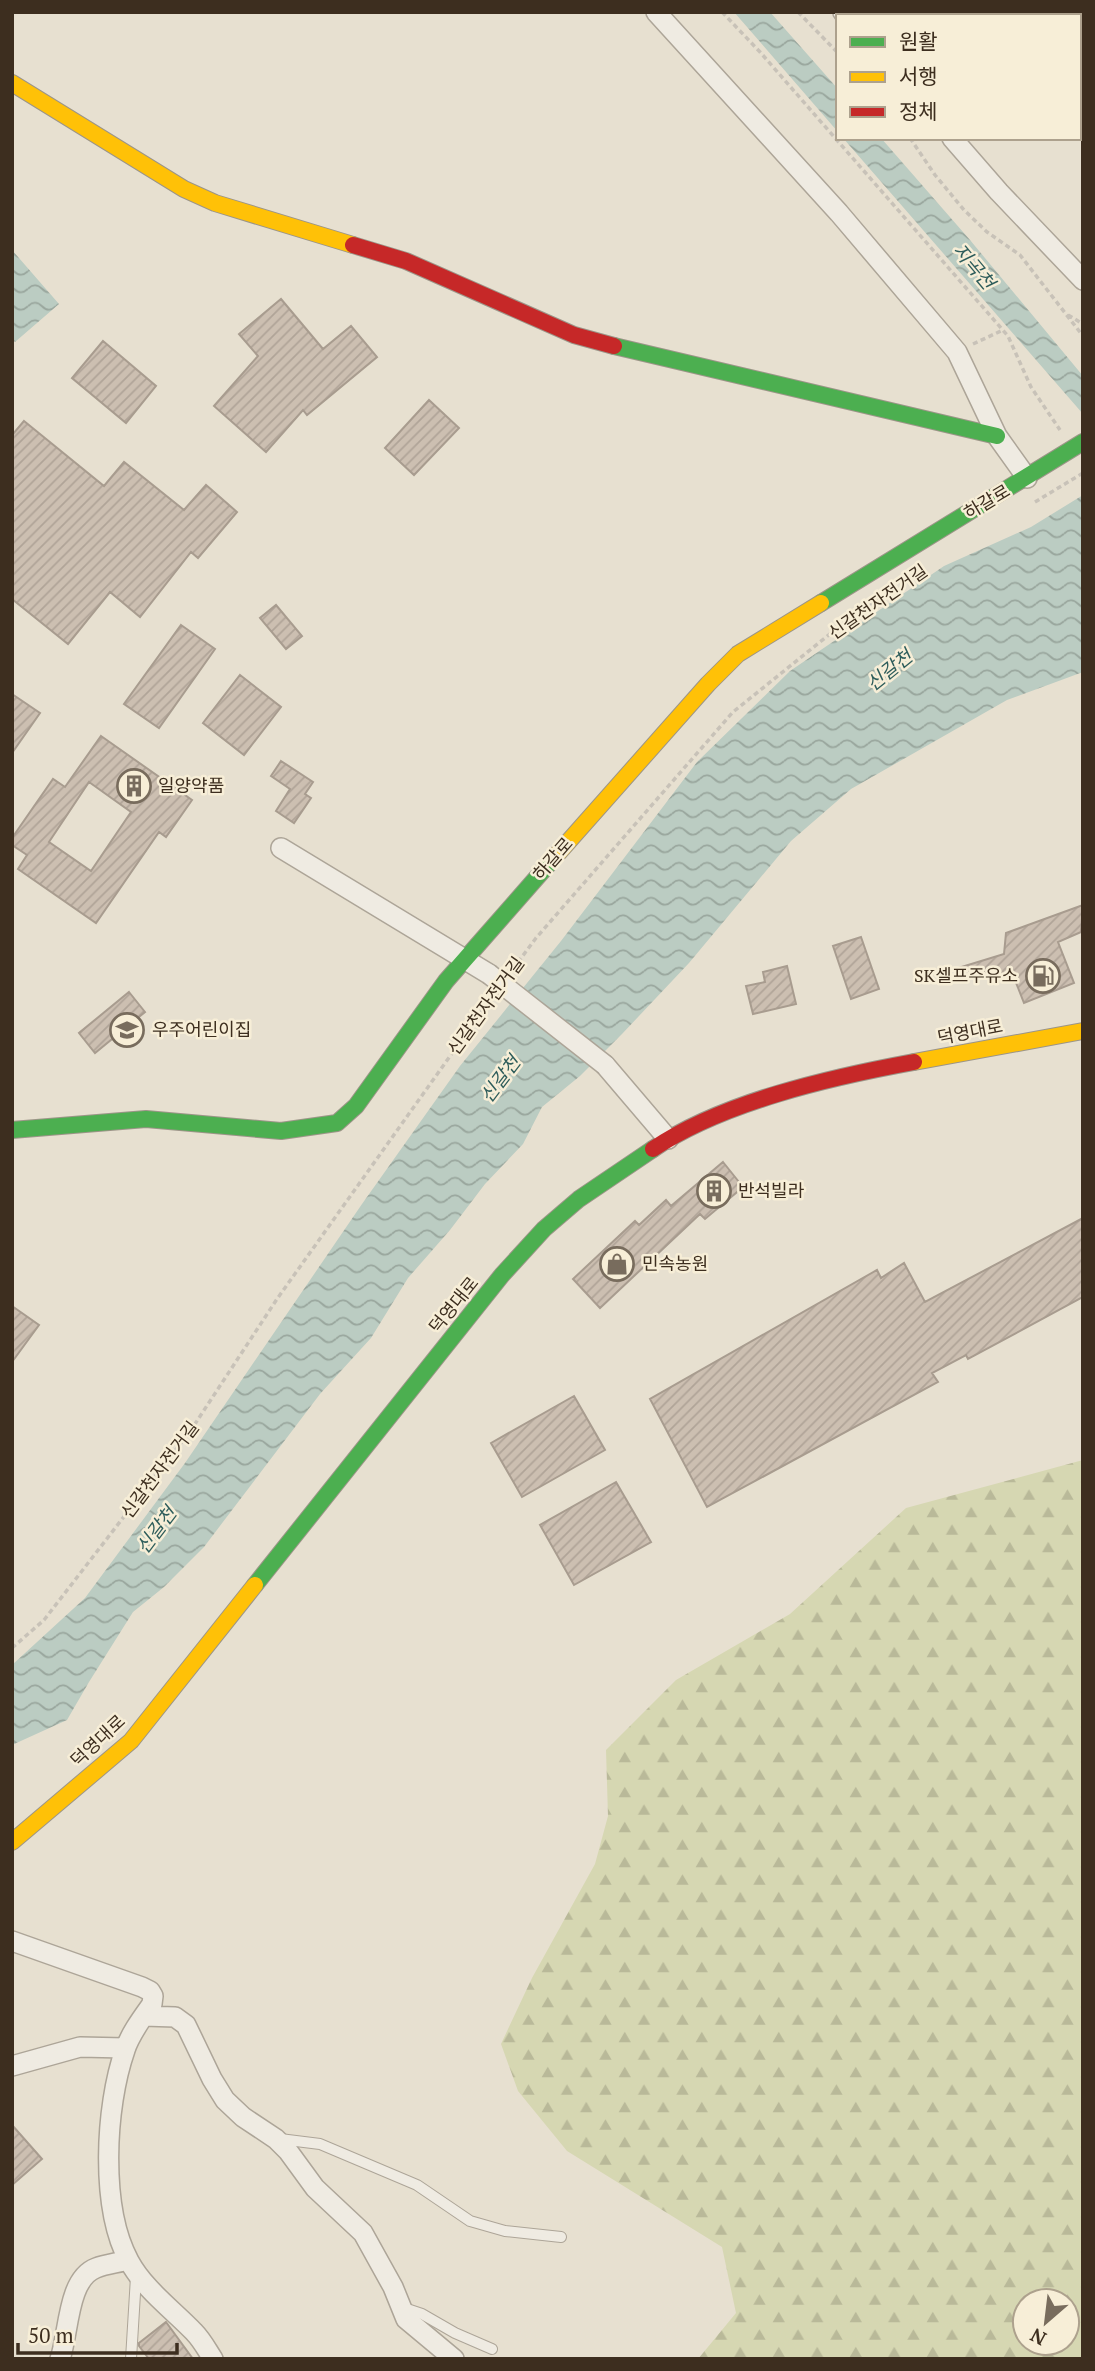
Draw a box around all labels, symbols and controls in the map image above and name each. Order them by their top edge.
legend [836,14,1081,140]
text: 원활 [899,27,938,55]
text: 서행 [899,62,938,90]
text: 정체 [899,97,938,125]
water label: 지곡천 [948,238,1002,295]
street label: 하갈로 [959,478,1014,524]
street label: 신갈천자전거길 [823,558,932,644]
water label: 신갈천 [860,642,918,696]
building icon: 일양약품 [115,767,153,805]
place label: 일양약품 [158,773,224,797]
street label: 하갈로 [527,832,578,885]
street label: 신갈천자전거길 [441,951,529,1059]
fuel station icon: SK셀프주유소 [1024,957,1062,995]
place label: SK셀프주유소 [914,963,1018,987]
school or university icon: 우주어린이집 [108,1011,146,1049]
street label: 덕영대로 [935,1013,1005,1049]
place label: 우주어린이집 [152,1017,251,1041]
water label: 신갈천 [474,1049,526,1107]
building icon: 반석빌라 [695,1172,733,1210]
place label: 반석빌라 [738,1178,805,1202]
shop icon: 민속농원 [598,1245,636,1283]
place label: 민속농원 [642,1251,708,1275]
street label: 덕영대로 [423,1271,483,1338]
street label: 신갈천자전거길 [115,1416,204,1523]
water label: 신갈천 [130,1500,182,1558]
street label: 덕영대로 [65,1709,130,1772]
north arrow [1011,2287,1081,2357]
scale bar [18,2312,177,2356]
text: 50 m [28,2321,74,2349]
text: N [1025,2323,1050,2352]

